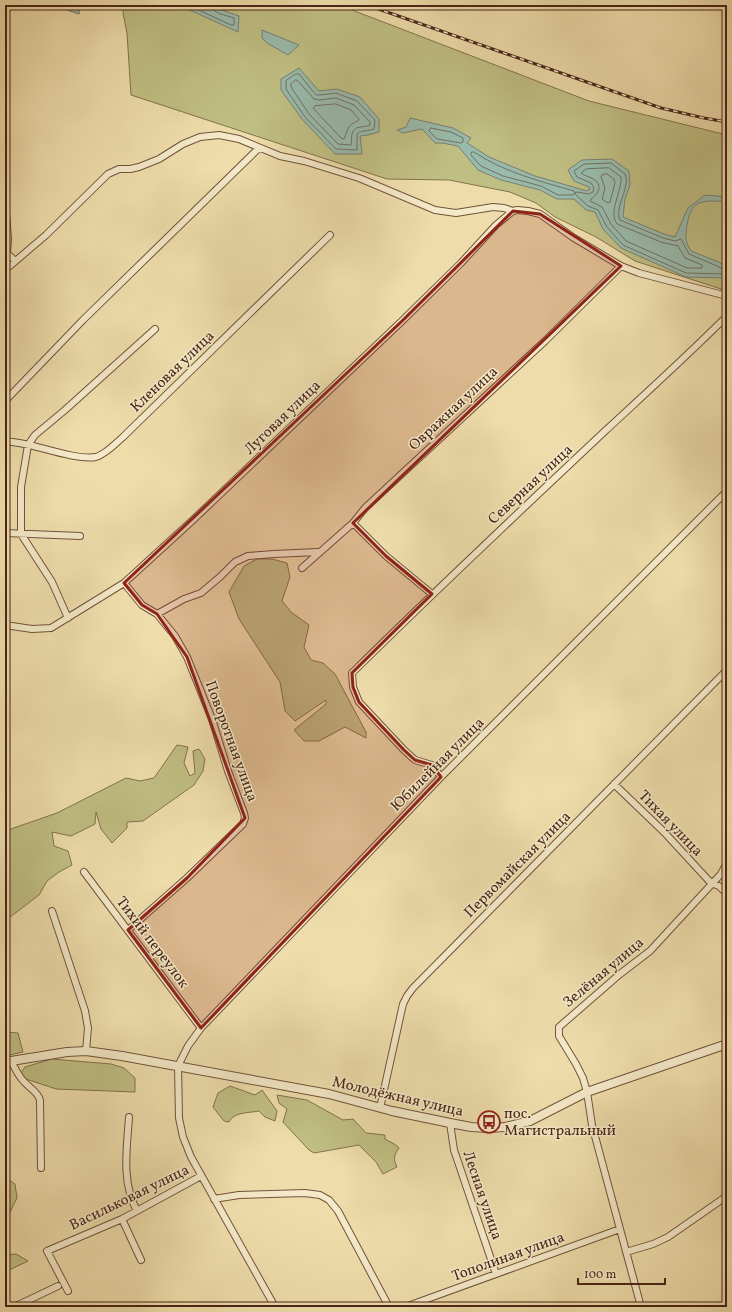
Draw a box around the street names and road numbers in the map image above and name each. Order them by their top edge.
street label: Кленовая улица [126,326,220,418]
street label: Овражная улица [405,362,503,456]
street label: Луговая улица [240,376,326,460]
street label: Северная улица [484,440,578,530]
street label: Поворотная улица [199,678,262,805]
street label: Юбилейная улица [386,713,490,817]
street label: Тихая улица [633,786,707,862]
street label: Первомайская улица [460,807,576,923]
street label: Тихий переулок [110,893,193,993]
street label: Зелёная улица [559,933,649,1013]
street label: Молодёжная улица [330,1072,465,1123]
street label: Лесная улица [457,1148,507,1243]
street label: Васильковая улица [66,1160,193,1237]
street label: Тополиная улица [449,1227,568,1288]

